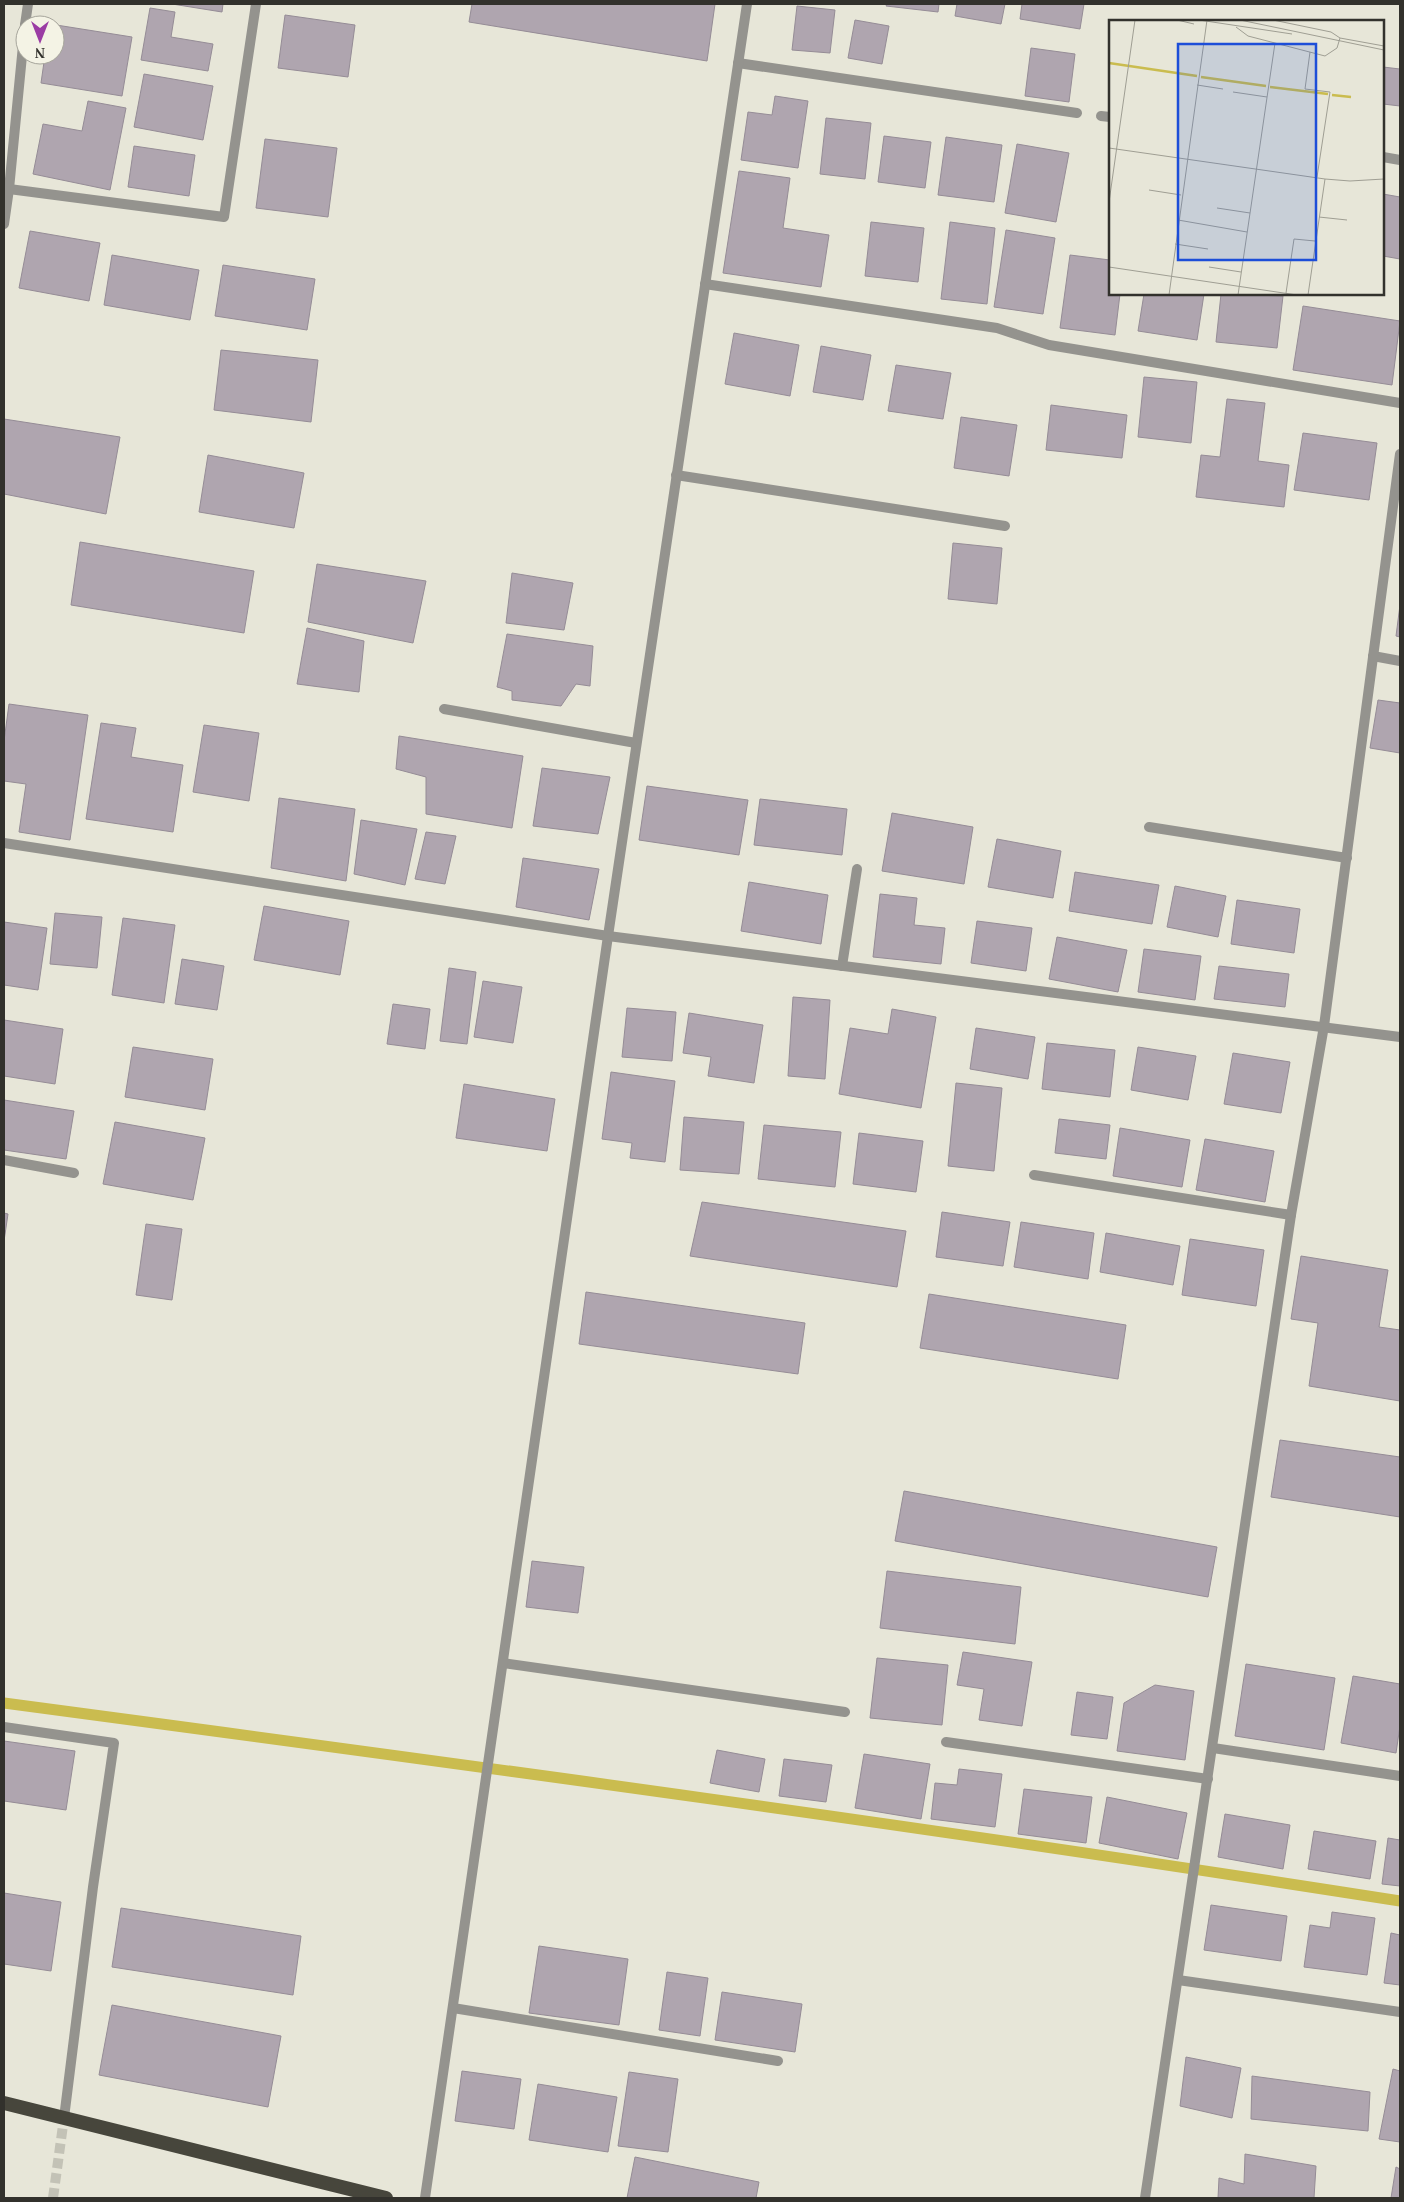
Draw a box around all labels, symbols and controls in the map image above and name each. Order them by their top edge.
north arrow [15,15,65,65]
inset map [1109,20,1384,295]
text: N [35,45,45,60]

